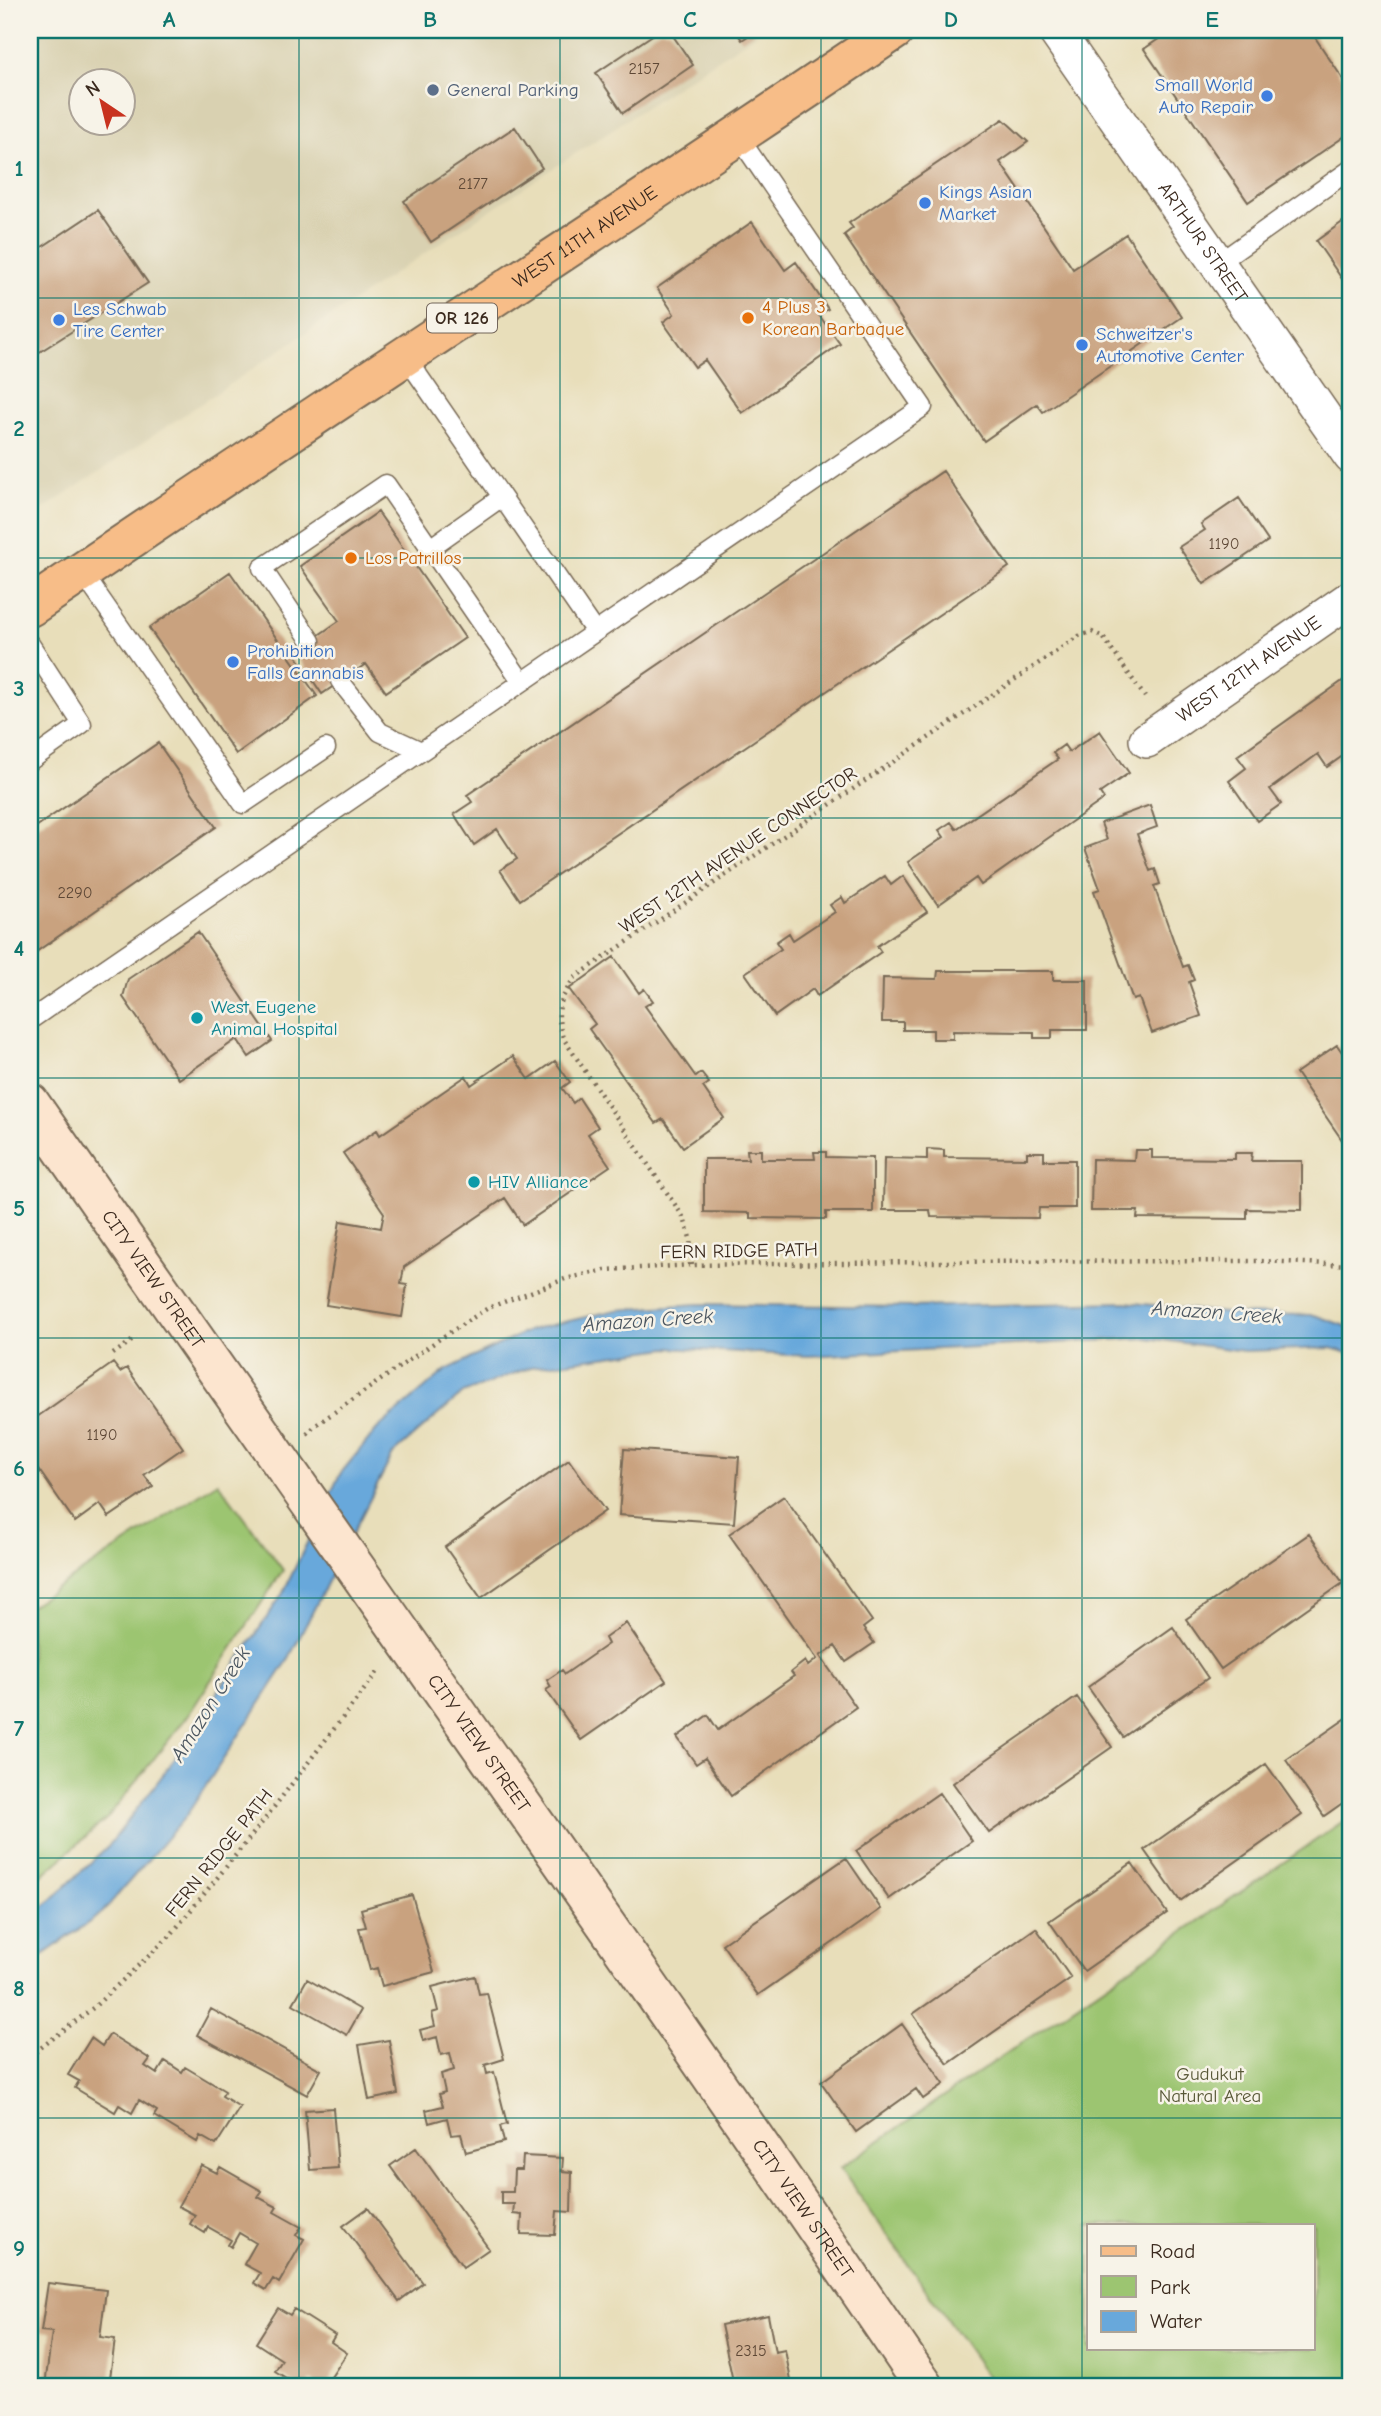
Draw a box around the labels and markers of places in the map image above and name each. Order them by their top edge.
place label: Small World Auto Repair [1155,74,1253,118]
place label: General Parking [447,79,579,101]
marker: General Parking [425,82,441,98]
marker: Small World Auto Repair [1259,88,1275,104]
place label: Kings Asian Market [939,181,1032,225]
marker: Kings Asian Market [917,195,933,211]
place label: 4 Plus 3 Korean Barbaque [762,296,904,340]
place label: Les Schwab Tire Center [73,298,167,342]
marker: 4 Plus 3 Korean Barbaque [740,310,756,326]
marker: Les Schwab Tire Center [51,312,67,328]
place label: Schweitzer's Automotive Center [1096,323,1245,367]
marker: Schweitzer's Automotive Center [1074,337,1090,353]
place label: Los Patrillos [365,547,462,569]
marker: Los Patrillos [343,550,359,566]
place label: Prohibition Falls Cannabis [247,640,364,684]
marker: Prohibition Falls Cannabis [225,654,241,670]
place label: West Eugene Animal Hospital [211,996,338,1040]
marker: West Eugene Animal Hospital [189,1010,205,1026]
place label: HIV Alliance [488,1171,588,1193]
marker: HIV Alliance [466,1174,482,1190]

